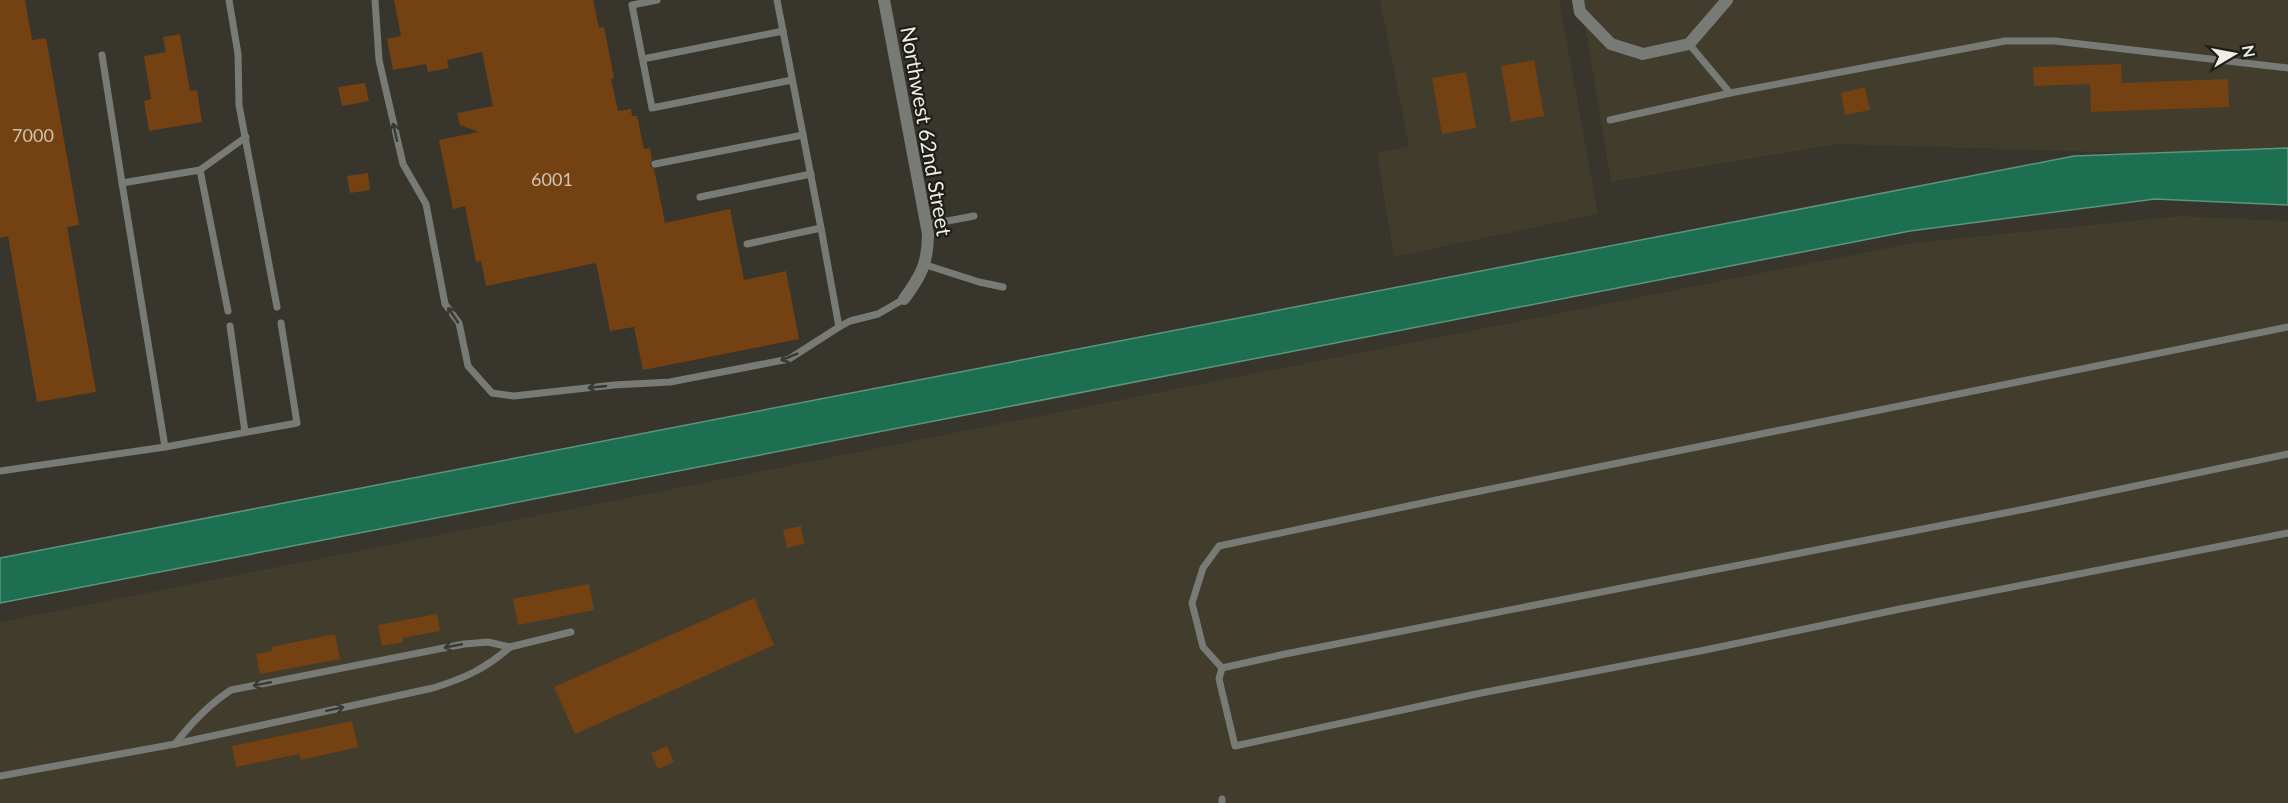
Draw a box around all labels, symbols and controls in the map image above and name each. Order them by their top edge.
street label: Northwest 62nd Street [896,24,958,238]
north arrow [2204,24,2264,84]
text: N [2239,44,2260,59]
one-way arrow [389,123,401,142]
house number: 7000 [12,124,54,146]
house number: 6001 [531,168,573,190]
one-way arrow [447,308,459,324]
one-way arrow [780,352,798,363]
one-way arrow [587,382,607,393]
one-way arrow [443,641,463,652]
one-way arrow [252,679,271,691]
one-way arrow [325,703,344,715]

